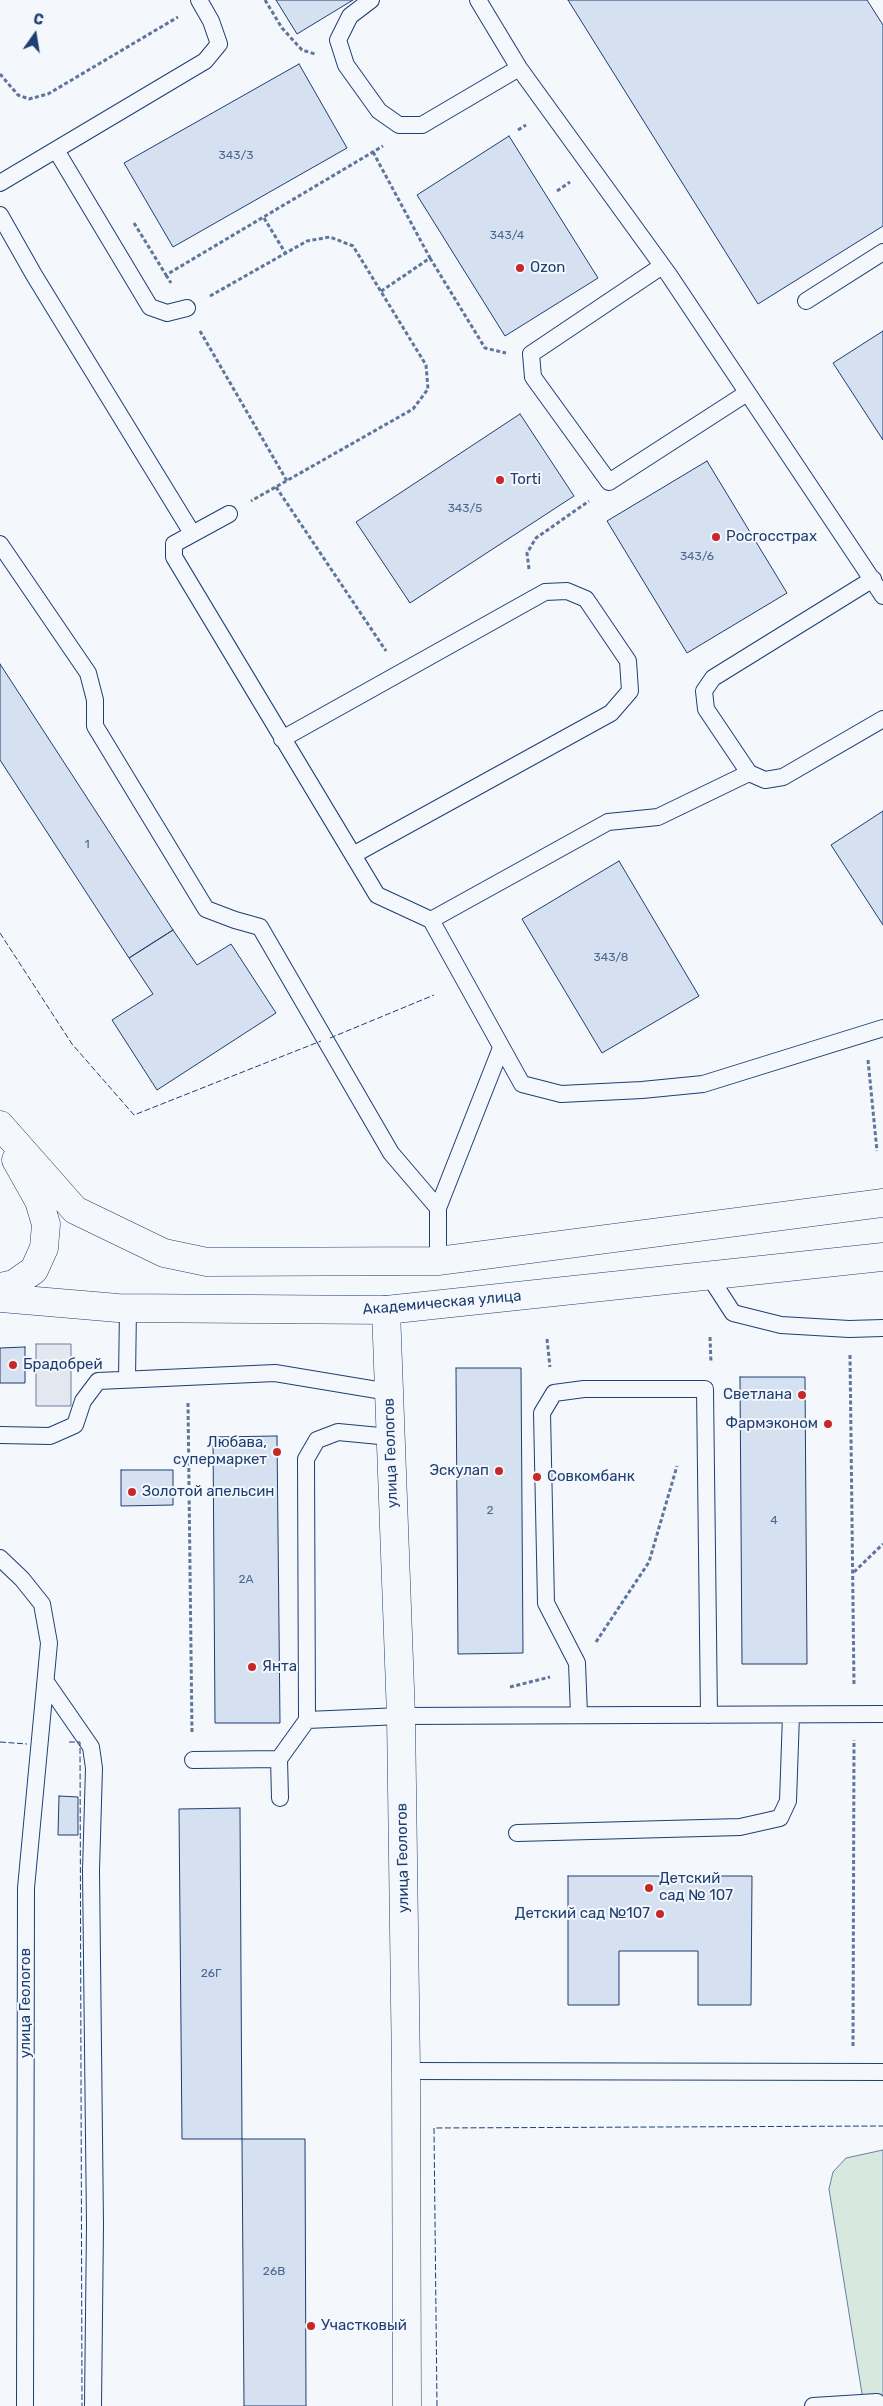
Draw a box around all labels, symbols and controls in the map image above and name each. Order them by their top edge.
north arrow [10,10,60,60]
text: С [32,11,45,29]
house number: 343/3 [219,149,253,163]
house number: 343/4 [490,229,524,243]
place label: Ozon [530,259,565,277]
marker: Ozon [514,262,526,274]
place label: Torti [510,471,541,489]
marker: Torti [494,474,506,486]
house number: 343/5 [448,502,482,516]
place label: Росгосстрах [726,528,817,546]
marker: Росгосстрах [710,531,722,543]
house number: 343/6 [680,550,714,564]
house number: 1 [84,838,90,852]
house number: 343/8 [593,951,629,965]
street label: Академическая улица [362,1287,522,1319]
place label: Брадобрей [23,1356,103,1374]
marker: Брадобрей [7,1359,19,1371]
place label: Светлана [723,1386,792,1404]
marker: Светлана [796,1389,808,1401]
street label: улица Геологов [380,1398,402,1508]
place label: Фармэконом [725,1415,818,1433]
marker: Фармэконом [822,1418,834,1430]
place label: Любава, супермаркет [173,1434,267,1469]
marker: Любава, супермаркет [271,1446,283,1458]
place label: Эскулап [429,1462,489,1480]
marker: Эскулап [493,1465,505,1477]
place label: Совкомбанк [547,1468,635,1486]
marker: Совкомбанк [531,1471,543,1483]
place label: Золотой апельсин [142,1483,274,1501]
marker: Золотой апельсин [126,1486,138,1498]
house number: 2 [486,1504,494,1518]
house number: 4 [770,1514,778,1528]
house number: 2А [238,1573,254,1587]
place label: Янта [262,1658,297,1676]
marker: Янта [246,1661,258,1673]
street label: улица Геологов [393,1803,413,1913]
place label: Детский сад № 107 [659,1870,733,1905]
marker: Детский сад № 107 [643,1882,655,1894]
place label: Детский сад №107 [515,1905,650,1923]
marker: Детский сад №107 [654,1908,666,1920]
street label: улица Геологов [17,1948,35,2058]
house number: 26Г [201,1967,221,1981]
house number: 26В [263,2265,285,2279]
place label: Участковый [321,2317,407,2335]
marker: Участковый [305,2320,317,2332]

